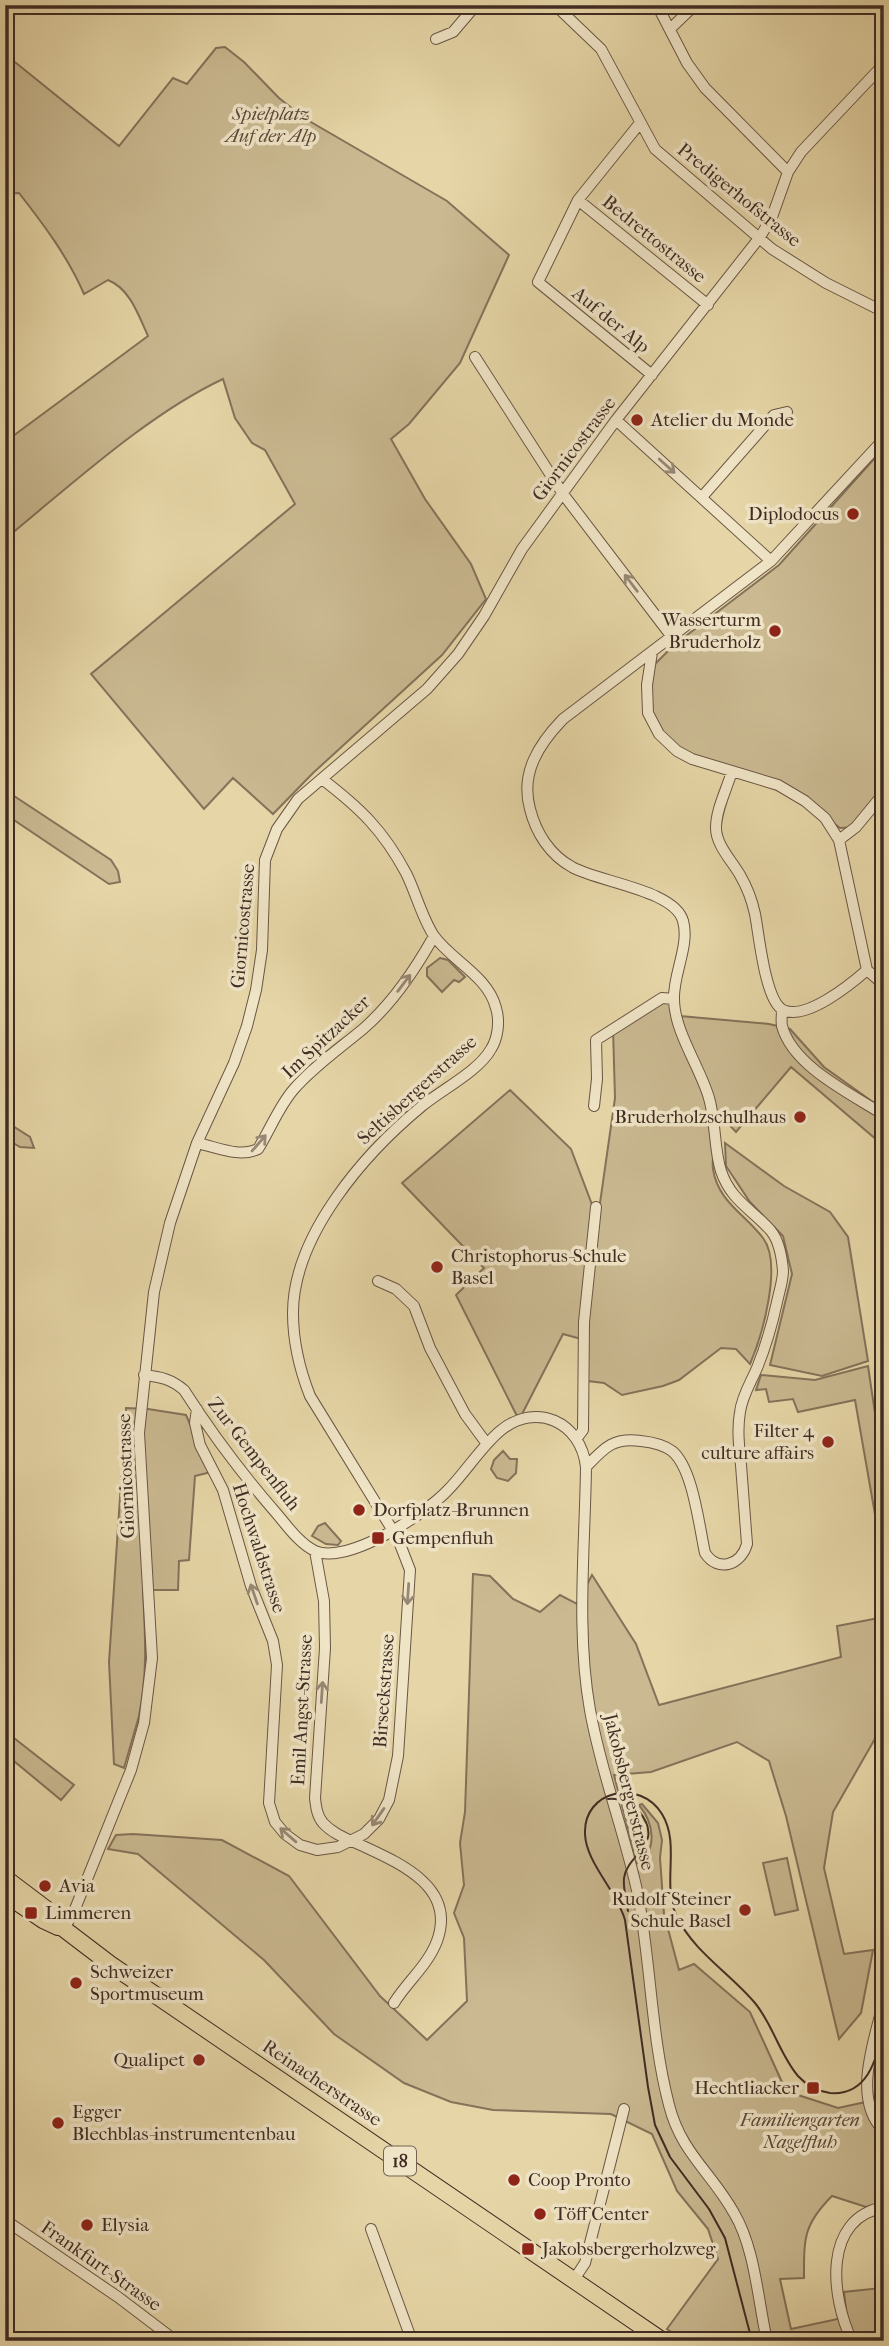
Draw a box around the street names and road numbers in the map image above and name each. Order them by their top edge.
street label: Predigerhofstrasse [673,138,805,252]
street label: Bedrettostrasse [598,191,710,287]
street label: Auf der Alp [567,282,654,358]
street label: Giornicostrasse [528,392,620,506]
street label: Giornicostrasse [227,863,259,989]
street label: Im Spitzacker [278,990,375,1083]
street label: Seltisbergerstrasse [353,1031,481,1149]
street label: Zur Gempenfluh [203,1393,305,1515]
street label: Giornicostrasse [113,1413,139,1539]
street label: Hochwaldstrasse [228,1480,290,1616]
street label: Birseckstrasse [369,1633,399,1749]
street label: Emil Angst-Strasse [287,1634,317,1786]
street label: Jakobsbergerstrasse [598,1709,659,1873]
street label: Reinacherstrasse [258,2035,386,2131]
road number: 18 [384,2146,416,2176]
street label: Frankfurt-Strasse [37,2216,165,2316]

